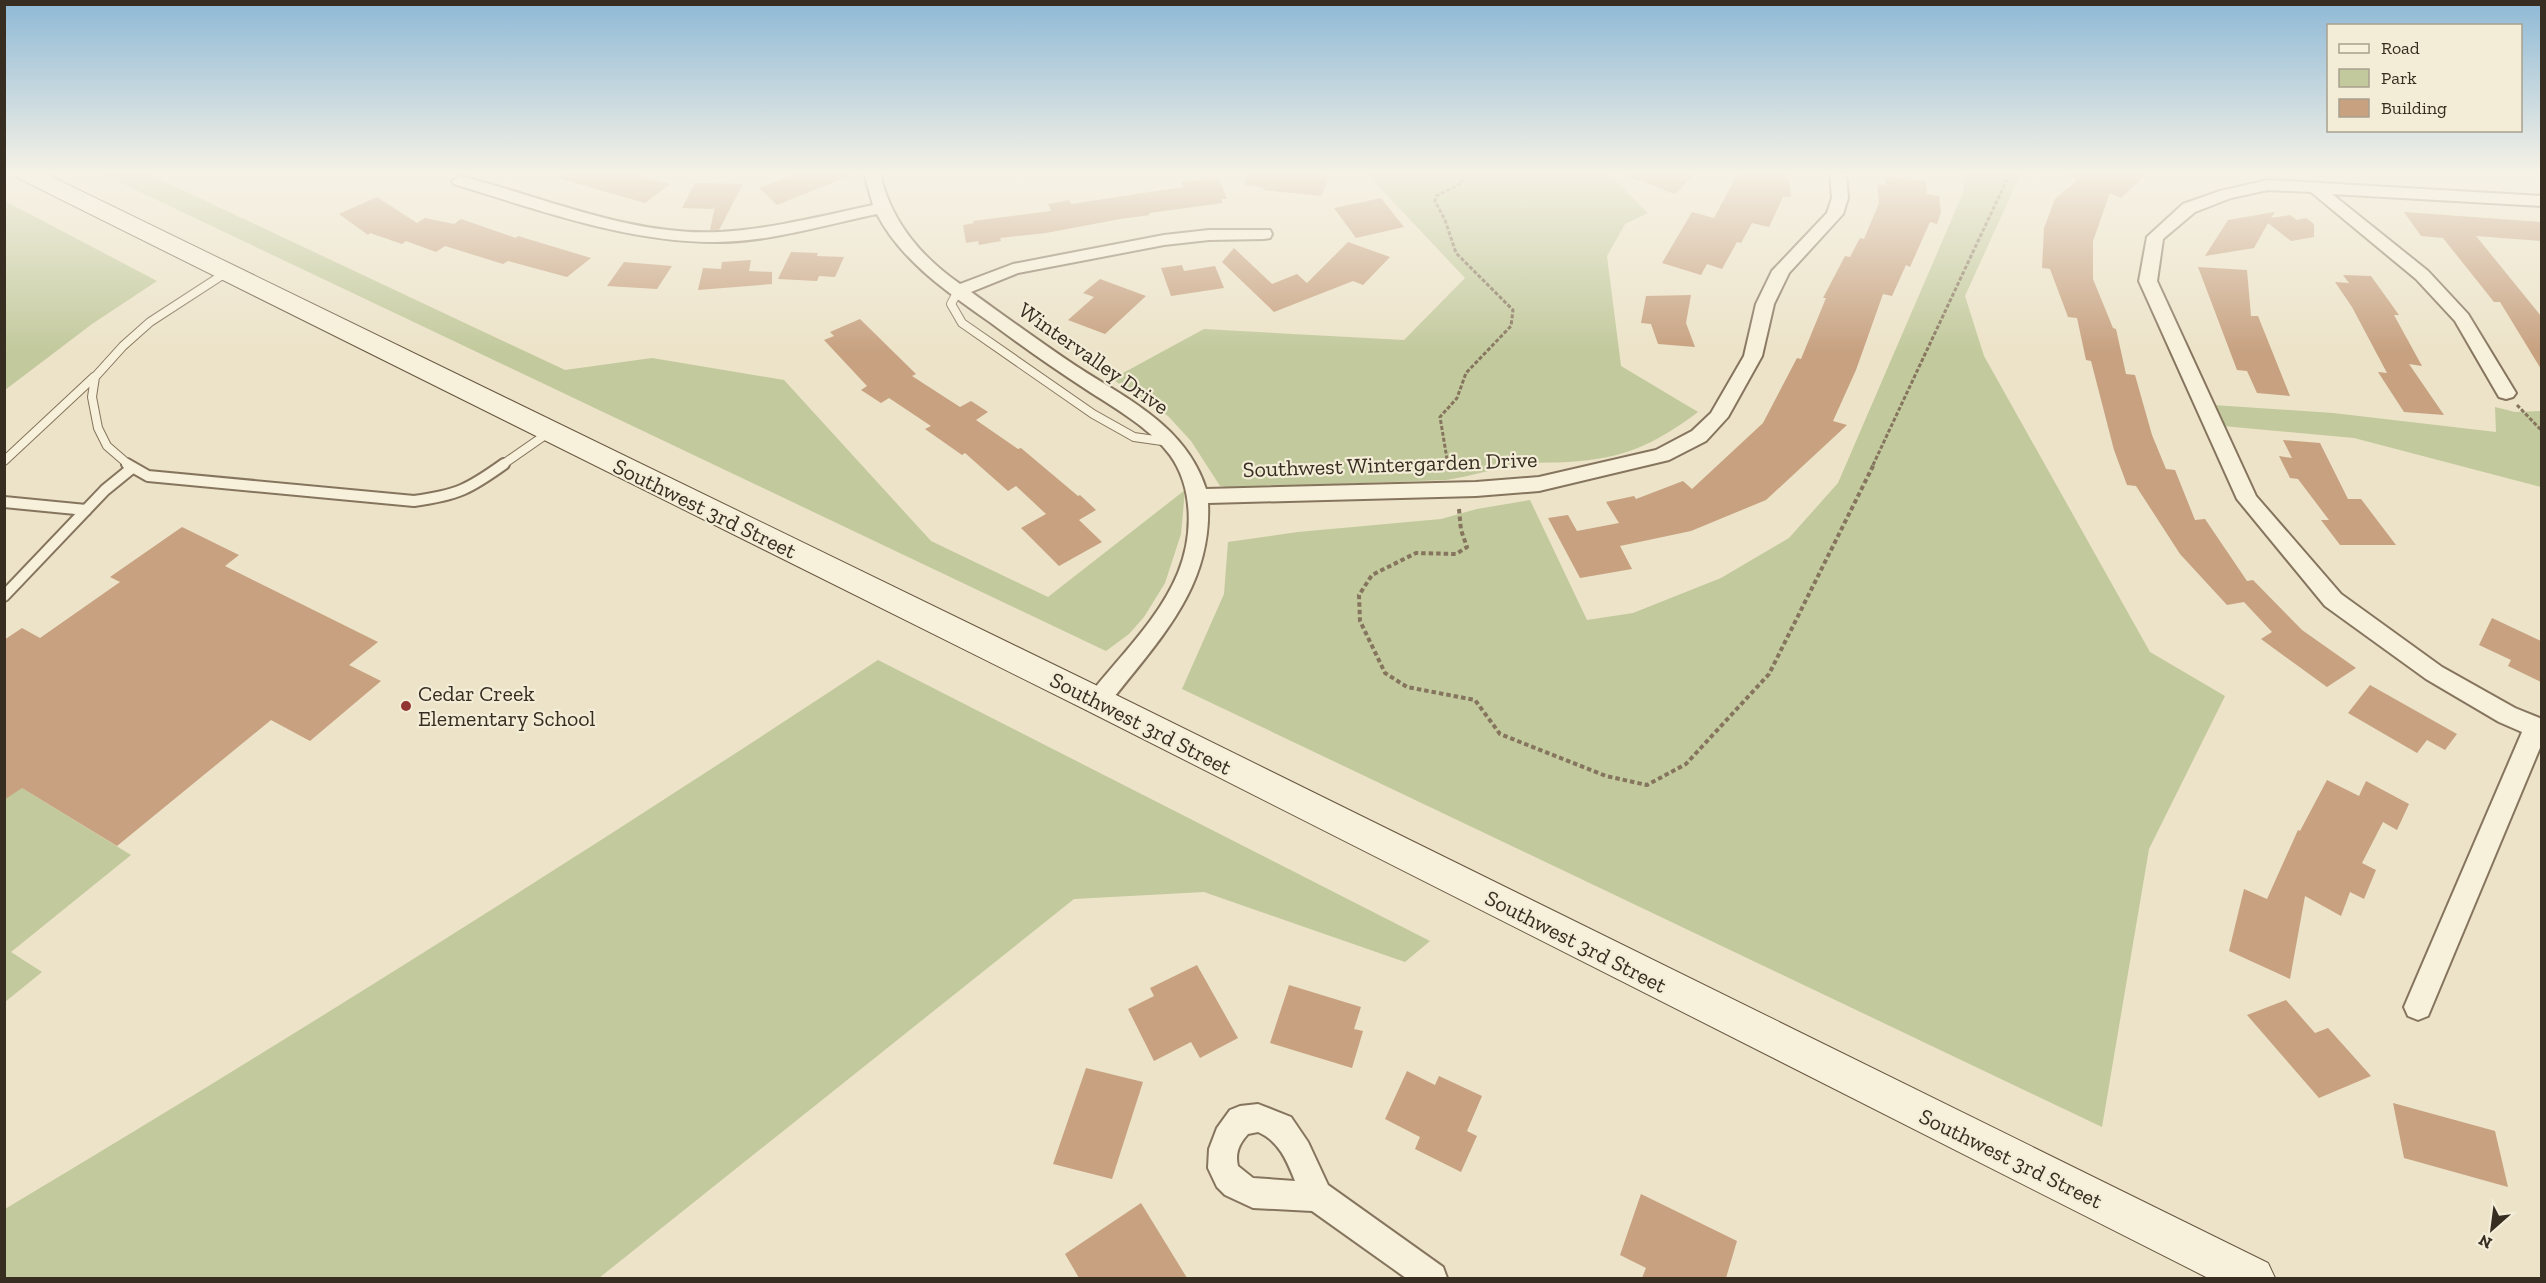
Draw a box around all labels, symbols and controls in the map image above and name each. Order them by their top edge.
legend [2327,24,2522,132]
text: Road [2381,37,2420,59]
text: Park [2381,67,2417,89]
text: Building [2381,97,2447,119]
street label: Wintervalley Drive [1013,296,1174,420]
street label: Southwest Wintergarden Drive [1242,446,1538,483]
street label: Southwest 3rd Street [609,452,801,565]
street label: Southwest 3rd Street [1045,666,1237,781]
place label: Cedar Creek Elementary School [418,680,596,732]
marker: Cedar Creek Elementary School [399,699,413,713]
street label: Southwest 3rd Street [1480,884,1672,999]
street label: Southwest 3rd Street [1915,1102,2107,1215]
north arrow [2462,1199,2522,1259]
text: N [2475,1231,2495,1253]

